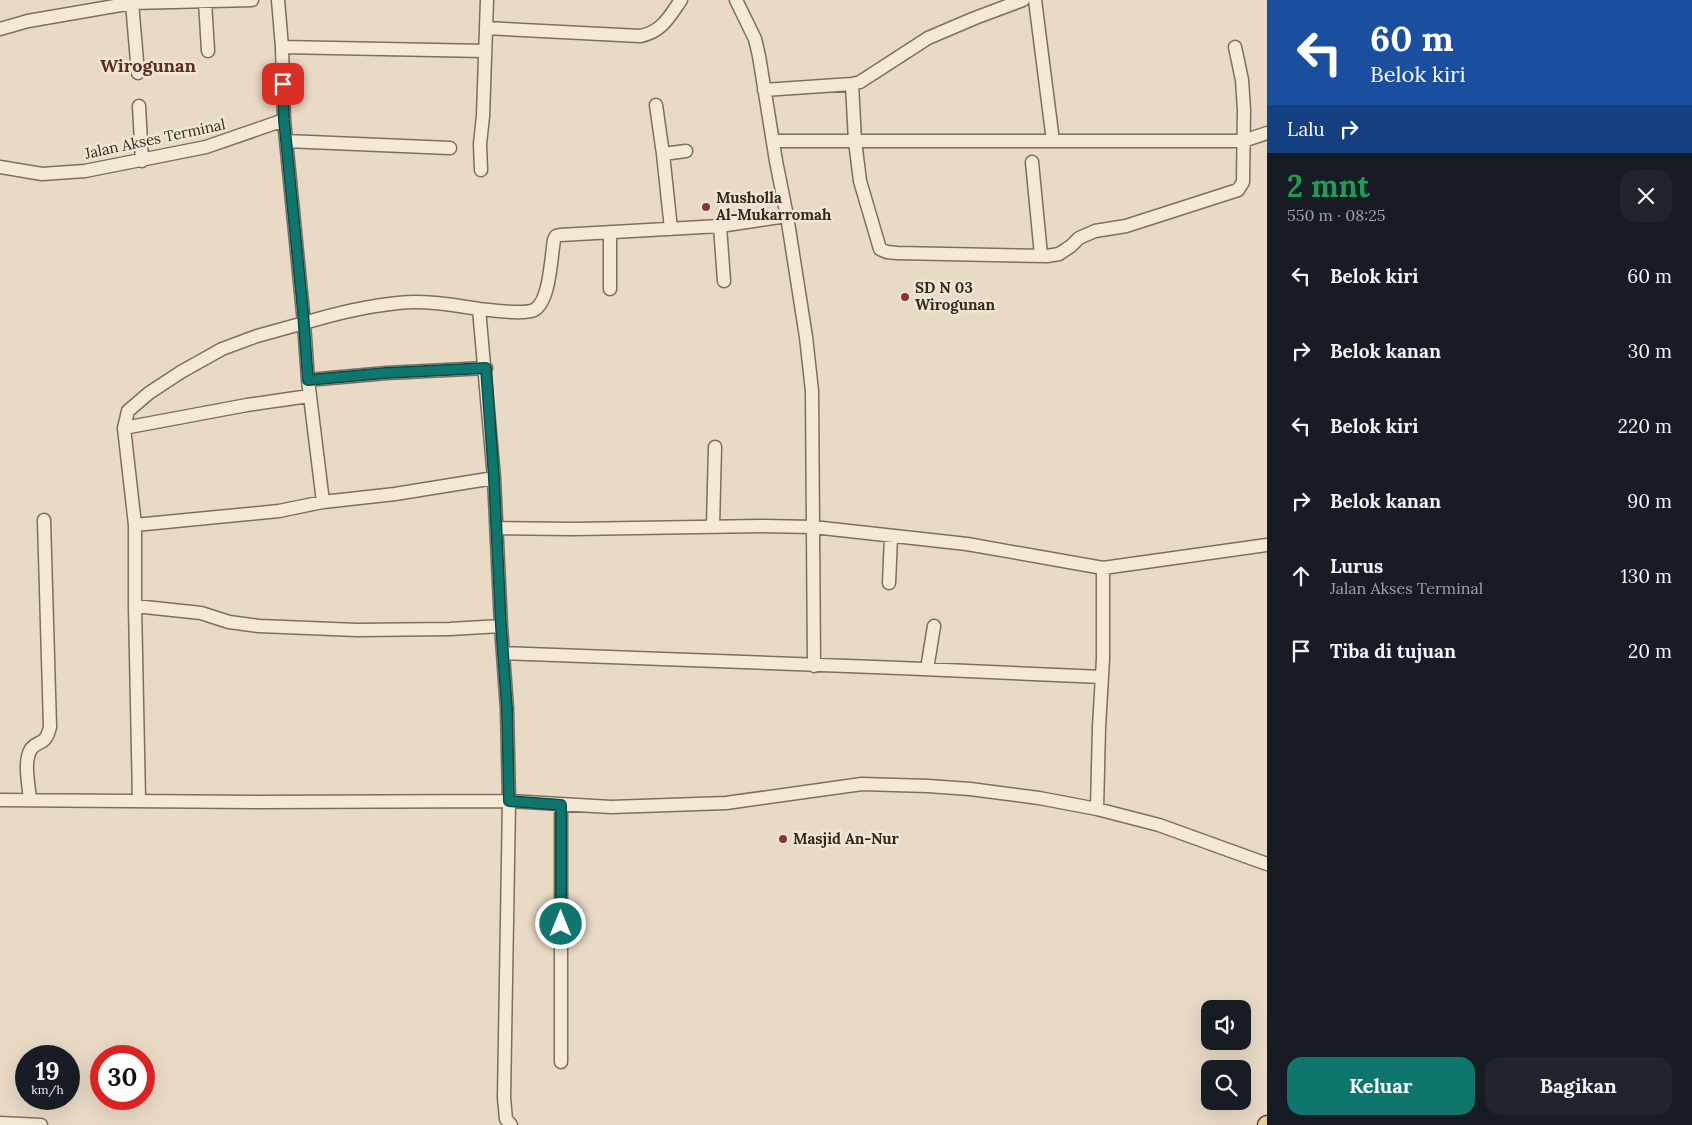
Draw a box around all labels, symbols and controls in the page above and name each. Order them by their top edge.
text: 60 m [1370,16,1454,61]
icon: left [1287,20,1352,85]
district label: Wirogunan [100,54,196,77]
text: Belok kiri [1370,60,1466,88]
pin [262,63,304,105]
icon: arrive [269,70,297,98]
street label: Jalan Akses Terminal [82,114,227,163]
icon: right [1335,115,1363,143]
text: Lalu [1287,117,1325,141]
text: 2 mnt [1287,167,1370,205]
button: close [1620,170,1672,222]
place label: Musholla Al-Mukarromah [716,188,832,224]
marker: Musholla Al-Mukarromah [700,201,712,213]
text: 550 m · 08:25 [1287,205,1386,225]
icon: left [1287,262,1315,290]
text: Belok kiri [1330,264,1419,288]
text: 60 m [1627,264,1672,288]
place label: SD N 03 Wirogunan [915,278,995,314]
marker: SD N 03 Wirogunan [899,291,911,303]
icon: right [1287,337,1315,365]
text: Belok kanan [1330,339,1441,363]
text: 30 m [1628,339,1672,363]
icon: left [1287,412,1315,440]
text: Belok kiri [1330,414,1419,438]
text: 220 m [1618,414,1672,438]
icon: right [1287,487,1315,515]
text: Belok kanan [1330,489,1441,513]
text: 90 m [1627,489,1672,513]
text: Lurus [1330,554,1383,578]
icon: ahead [1287,562,1315,590]
text: 130 m [1621,564,1672,588]
text: Jalan Akses Terminal [1330,578,1483,598]
icon: arrive [1287,637,1315,665]
text: Tiba di tujuan [1330,639,1456,663]
text: 20 m [1628,639,1672,663]
place label: Masjid An-Nur [793,829,900,848]
marker: Masjid An-Nur [777,833,789,845]
position arrow [534,897,586,949]
map controls [1201,1000,1251,1110]
button: sound [1201,1000,1251,1050]
speed limit sign: 30 [90,1045,155,1110]
text: 19 [35,1055,60,1087]
button: Keluar [1287,1057,1475,1115]
button: Bagikan [1485,1057,1672,1115]
button: search [1201,1060,1251,1110]
text: km/h [31,1082,64,1097]

